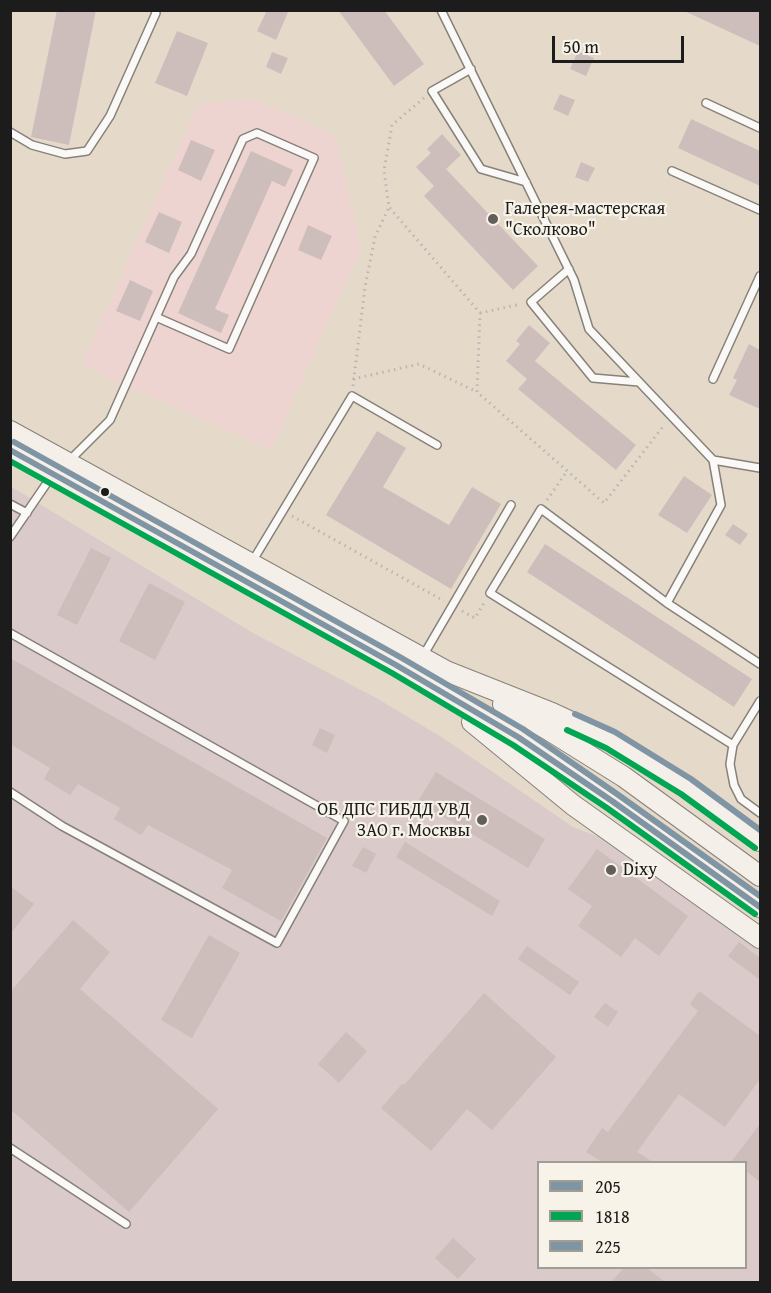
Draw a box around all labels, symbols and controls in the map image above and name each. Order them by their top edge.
scale bar [555,24,687,62]
text: 50 m [563,33,599,60]
place label: Галерея-мастерская "Сколково" [505,198,665,240]
marker: Галерея-мастерская "Сколково" [486,212,500,226]
unlabelled marker [99,486,111,498]
place label: ОБ ДПС ГИБДД УВД ЗАО г. Москвы [317,799,470,842]
marker: ОБ ДПС ГИБДД УВД ЗАО г. Москвы [475,813,489,827]
place label: Dixy [623,859,657,881]
marker: Dixy [604,863,618,877]
legend [537,1161,747,1269]
text: 205 [595,1173,621,1200]
text: 1818 [595,1203,630,1230]
text: 225 [595,1233,621,1260]

